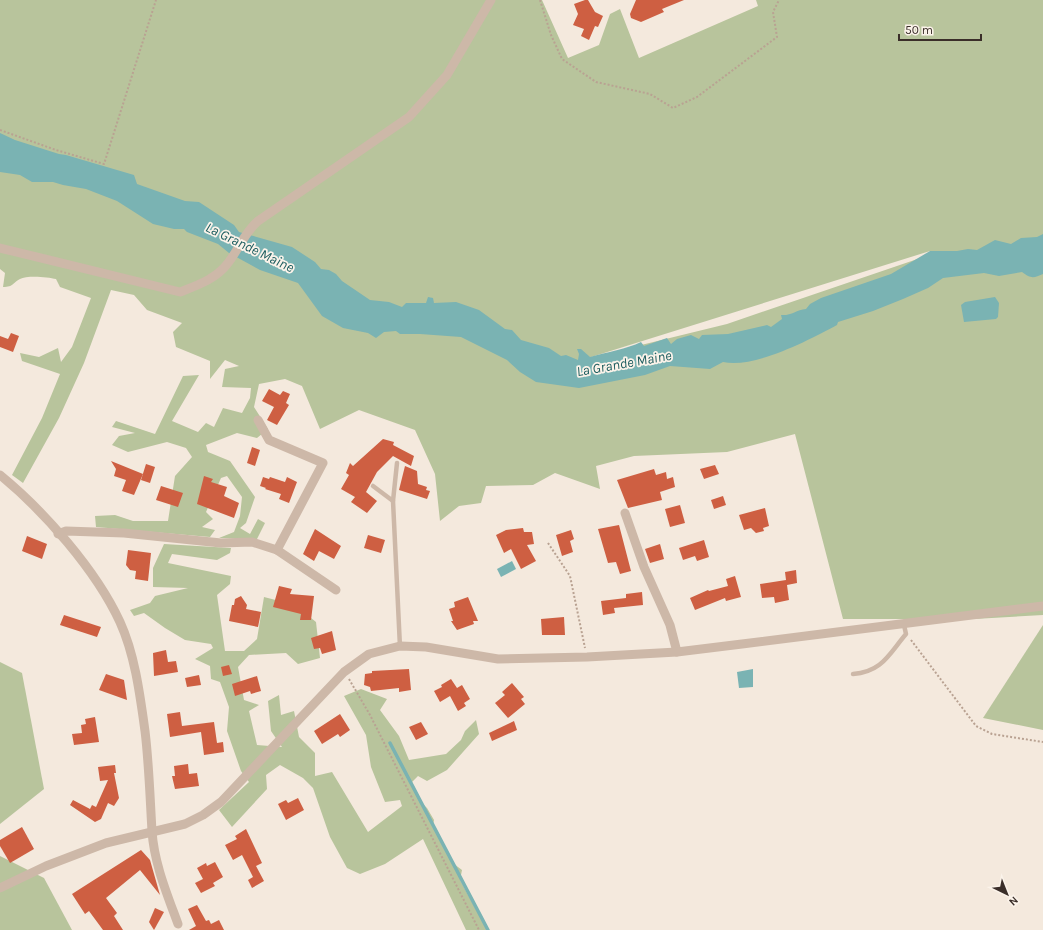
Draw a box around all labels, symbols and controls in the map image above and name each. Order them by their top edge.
scale bar [899,16,981,42]
text: 50 m [905,23,933,37]
water label: La Grande Maine [203,219,297,276]
water label: La Grande Maine [575,347,673,380]
north arrow [987,874,1027,914]
text: N [1006,894,1021,908]

